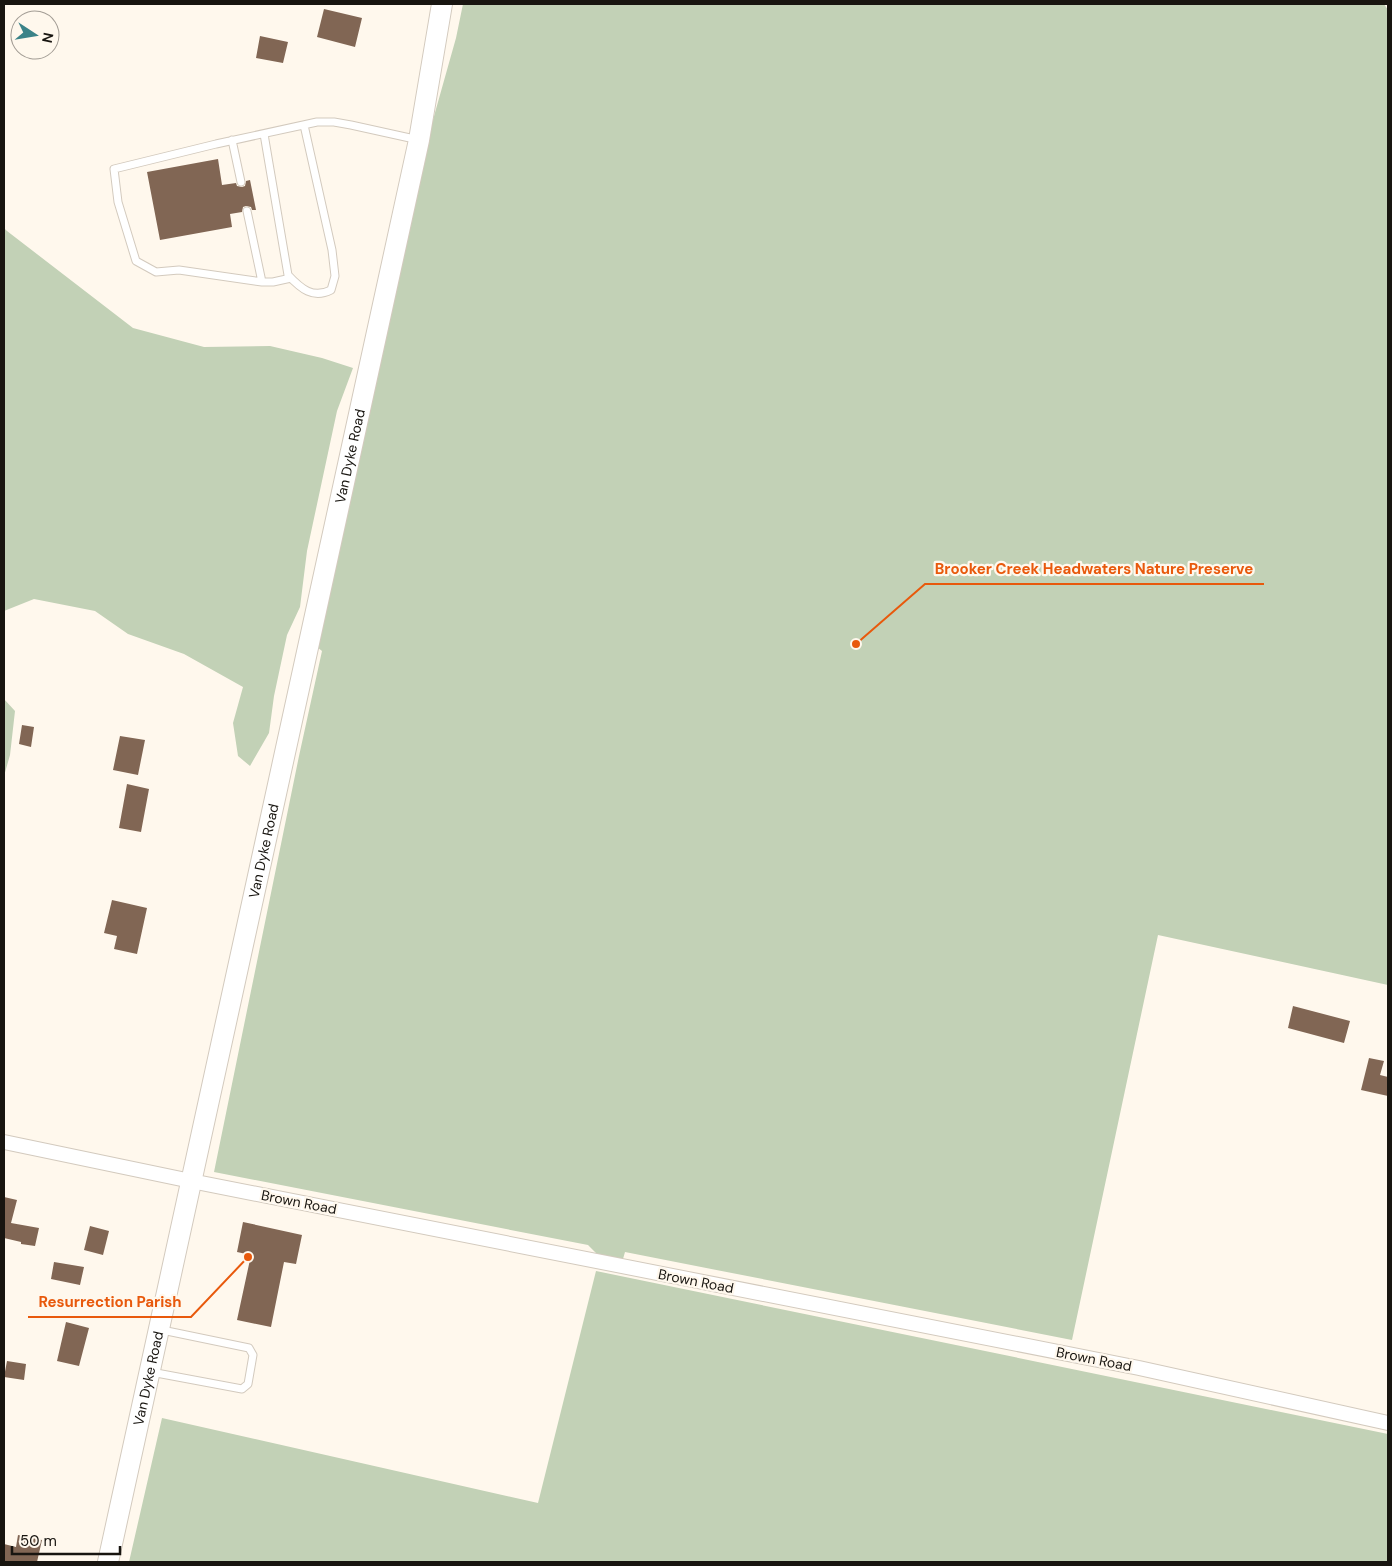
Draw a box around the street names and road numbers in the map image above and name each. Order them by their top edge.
street label: Van Dyke Road [331,407,369,505]
street label: Van Dyke Road [244,802,283,900]
street label: Brown Road [260,1186,338,1218]
street label: Brown Road [657,1265,735,1297]
street label: Van Dyke Road [129,1329,167,1427]
street label: Brown Road [1055,1343,1133,1375]

